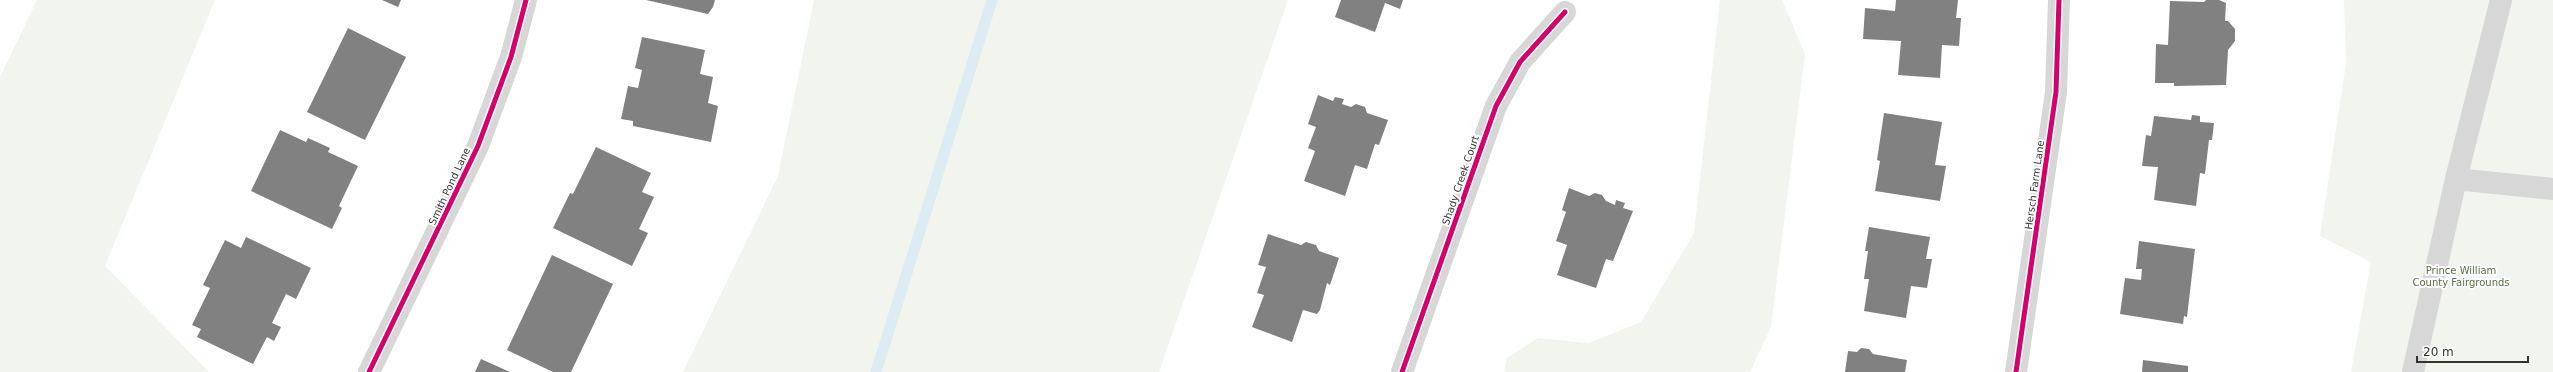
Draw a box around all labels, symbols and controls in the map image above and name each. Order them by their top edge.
street label: Shady Creek Court [1440,134,1481,226]
street label: Hersch Farm Lane [2023,140,2046,230]
street label: Smith Pond Lane [427,146,472,227]
park label: Prince William County Fairgrounds [2412,265,2510,288]
scale bar [2417,338,2528,364]
text: 20 m [2423,345,2454,359]

